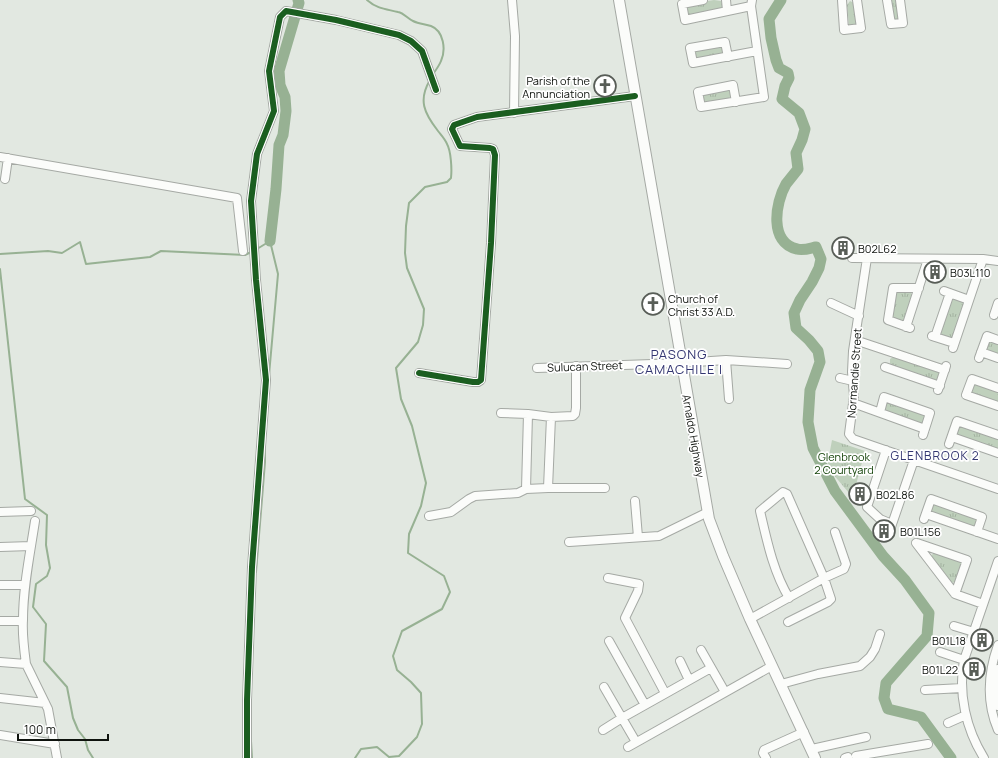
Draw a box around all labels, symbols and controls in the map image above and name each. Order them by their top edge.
place label: Parish of the Annunciation [522,73,591,101]
church icon: Parish of the Annunciation [592,73,618,99]
building icon: B02L62 [830,235,856,261]
place label: B02L62 [858,241,896,256]
building icon: B03L110 [922,259,948,285]
place label: B03L110 [950,265,990,280]
church icon: Church of Christ 33 A.D. [640,291,666,317]
place label: Church of Christ 33 A.D. [668,291,735,319]
street label: Normandie Street [843,328,865,418]
district label: PASONG CAMACHILE I [635,345,723,378]
street label: Sulucan Street [547,357,623,375]
street label: Arnaldo Highway [679,393,709,479]
district label: GLENBROOK 2 [890,447,980,464]
park label: Glenbrook 2 Courtyard [814,449,874,477]
building icon: B02L86 [847,481,873,507]
place label: B02L86 [876,487,915,502]
building icon: B01L156 [871,518,897,544]
place label: B01L156 [900,524,941,539]
building icon: B01L18 [969,627,995,653]
place label: B01L18 [932,633,966,648]
building icon: B01L22 [961,656,987,682]
place label: B01L22 [922,662,958,677]
scale bar [18,716,108,742]
text: 100 m [24,721,56,738]

